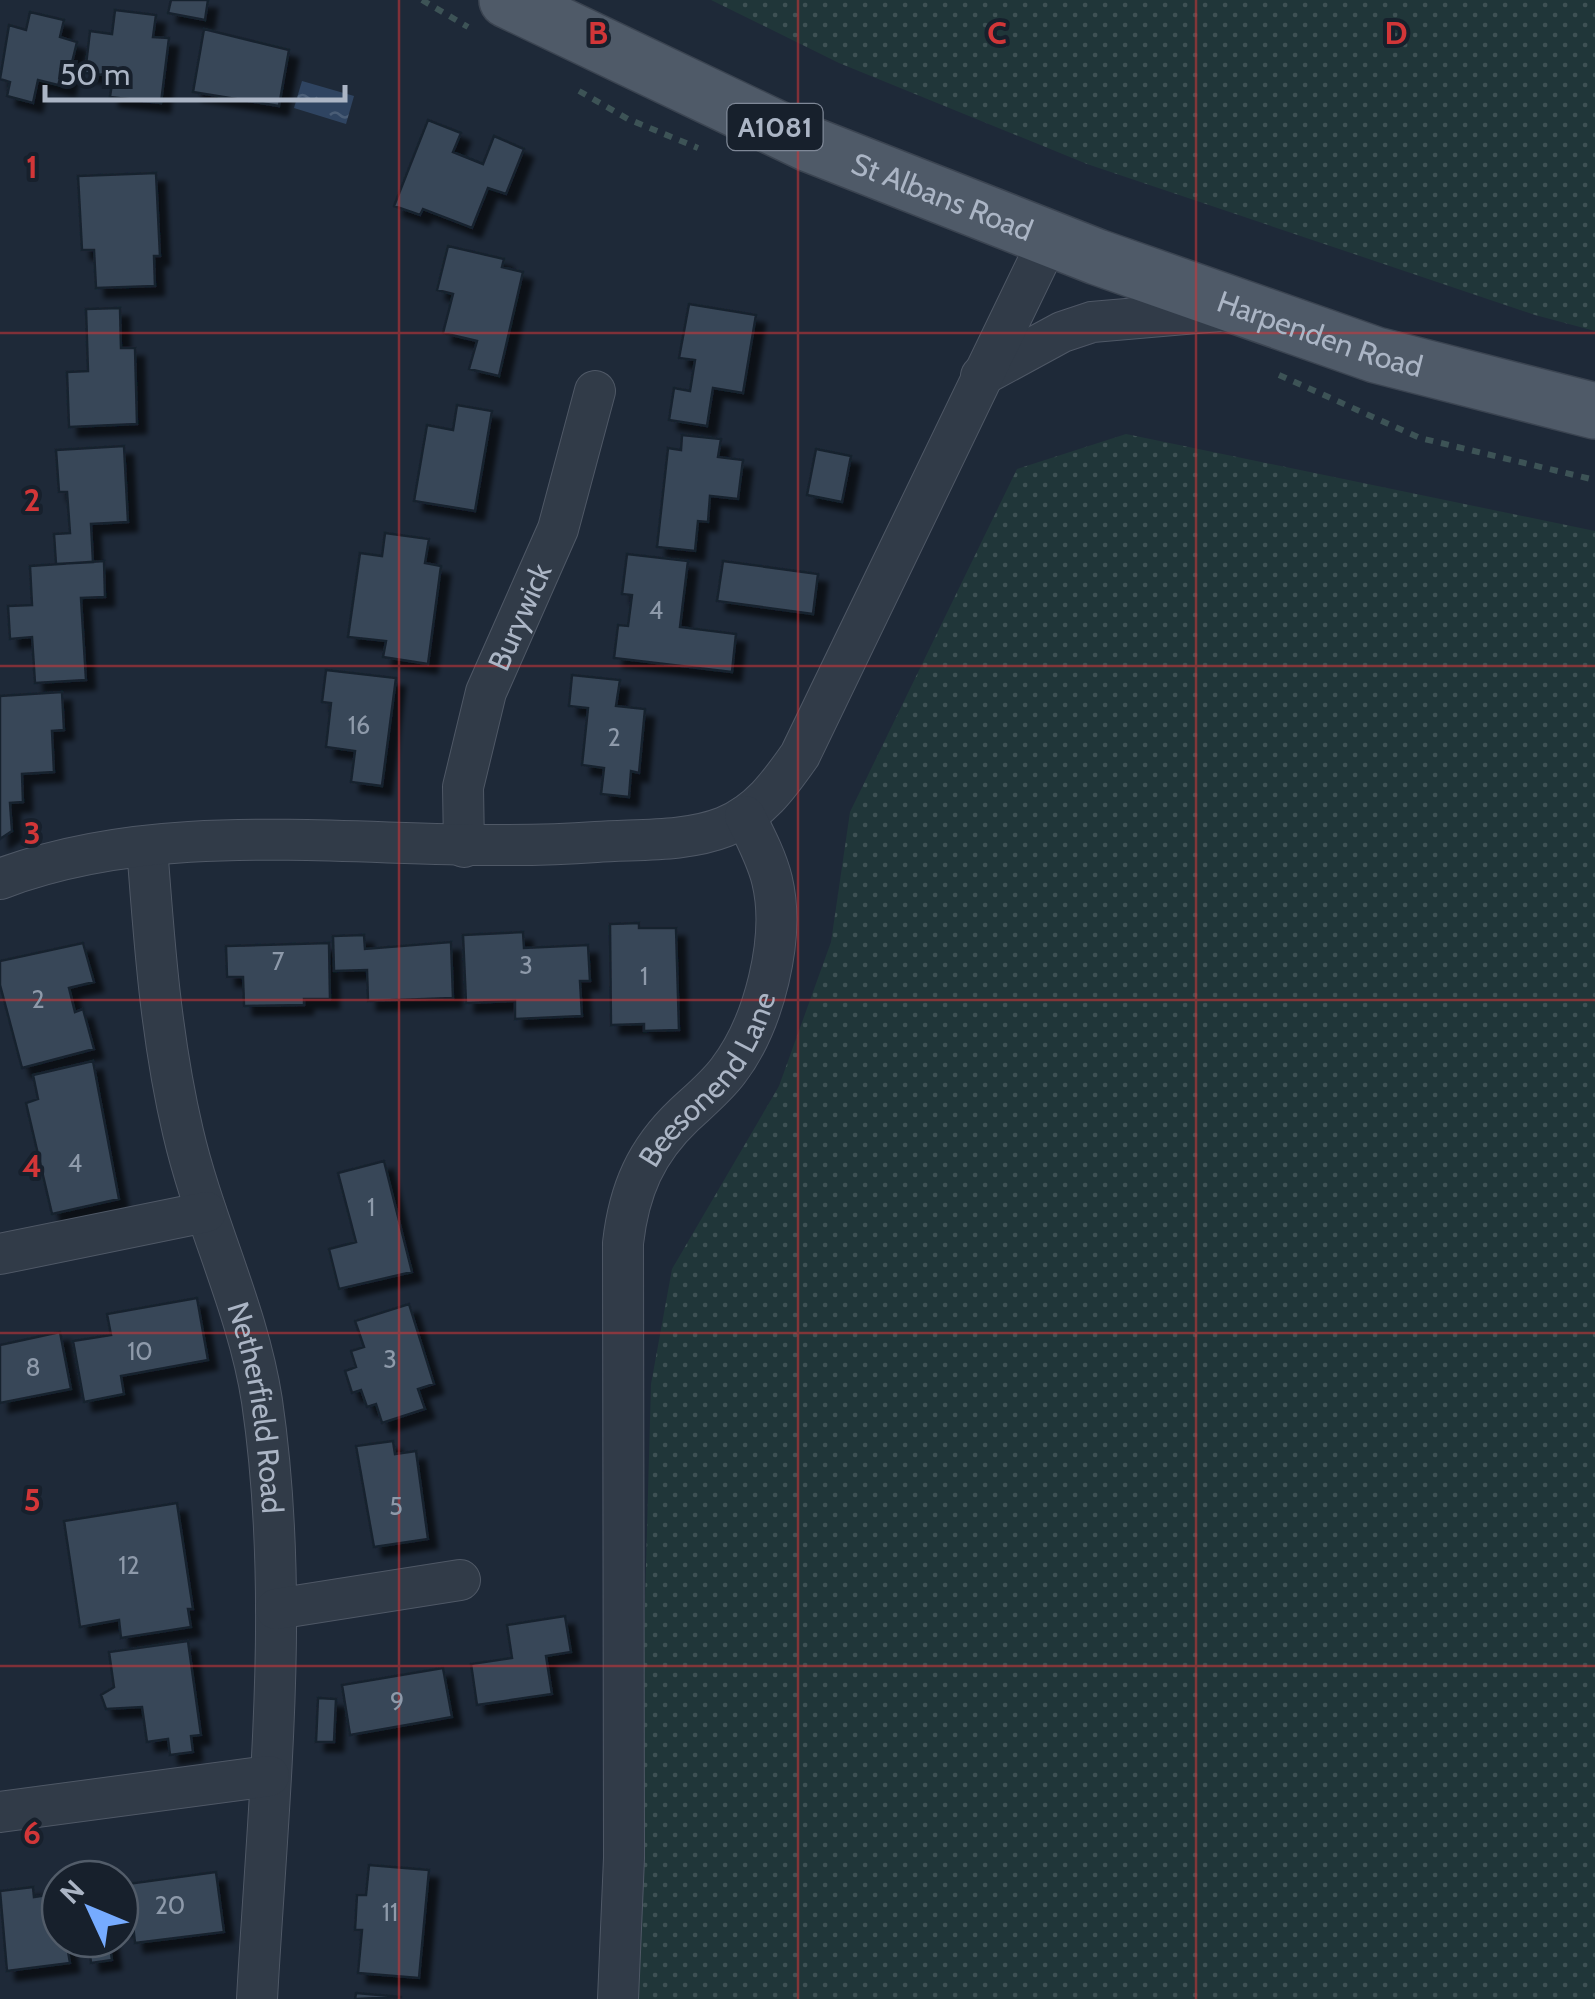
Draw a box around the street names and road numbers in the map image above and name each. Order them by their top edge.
road number: A1081 [728,104,822,150]
street label: St Albans Road [847,144,1038,249]
street label: Harpenden Road [1212,282,1427,385]
street label: Burywick [479,557,559,676]
street label: Beesonend Lane [630,987,783,1173]
street label: Netherfield Road [220,1297,292,1515]

